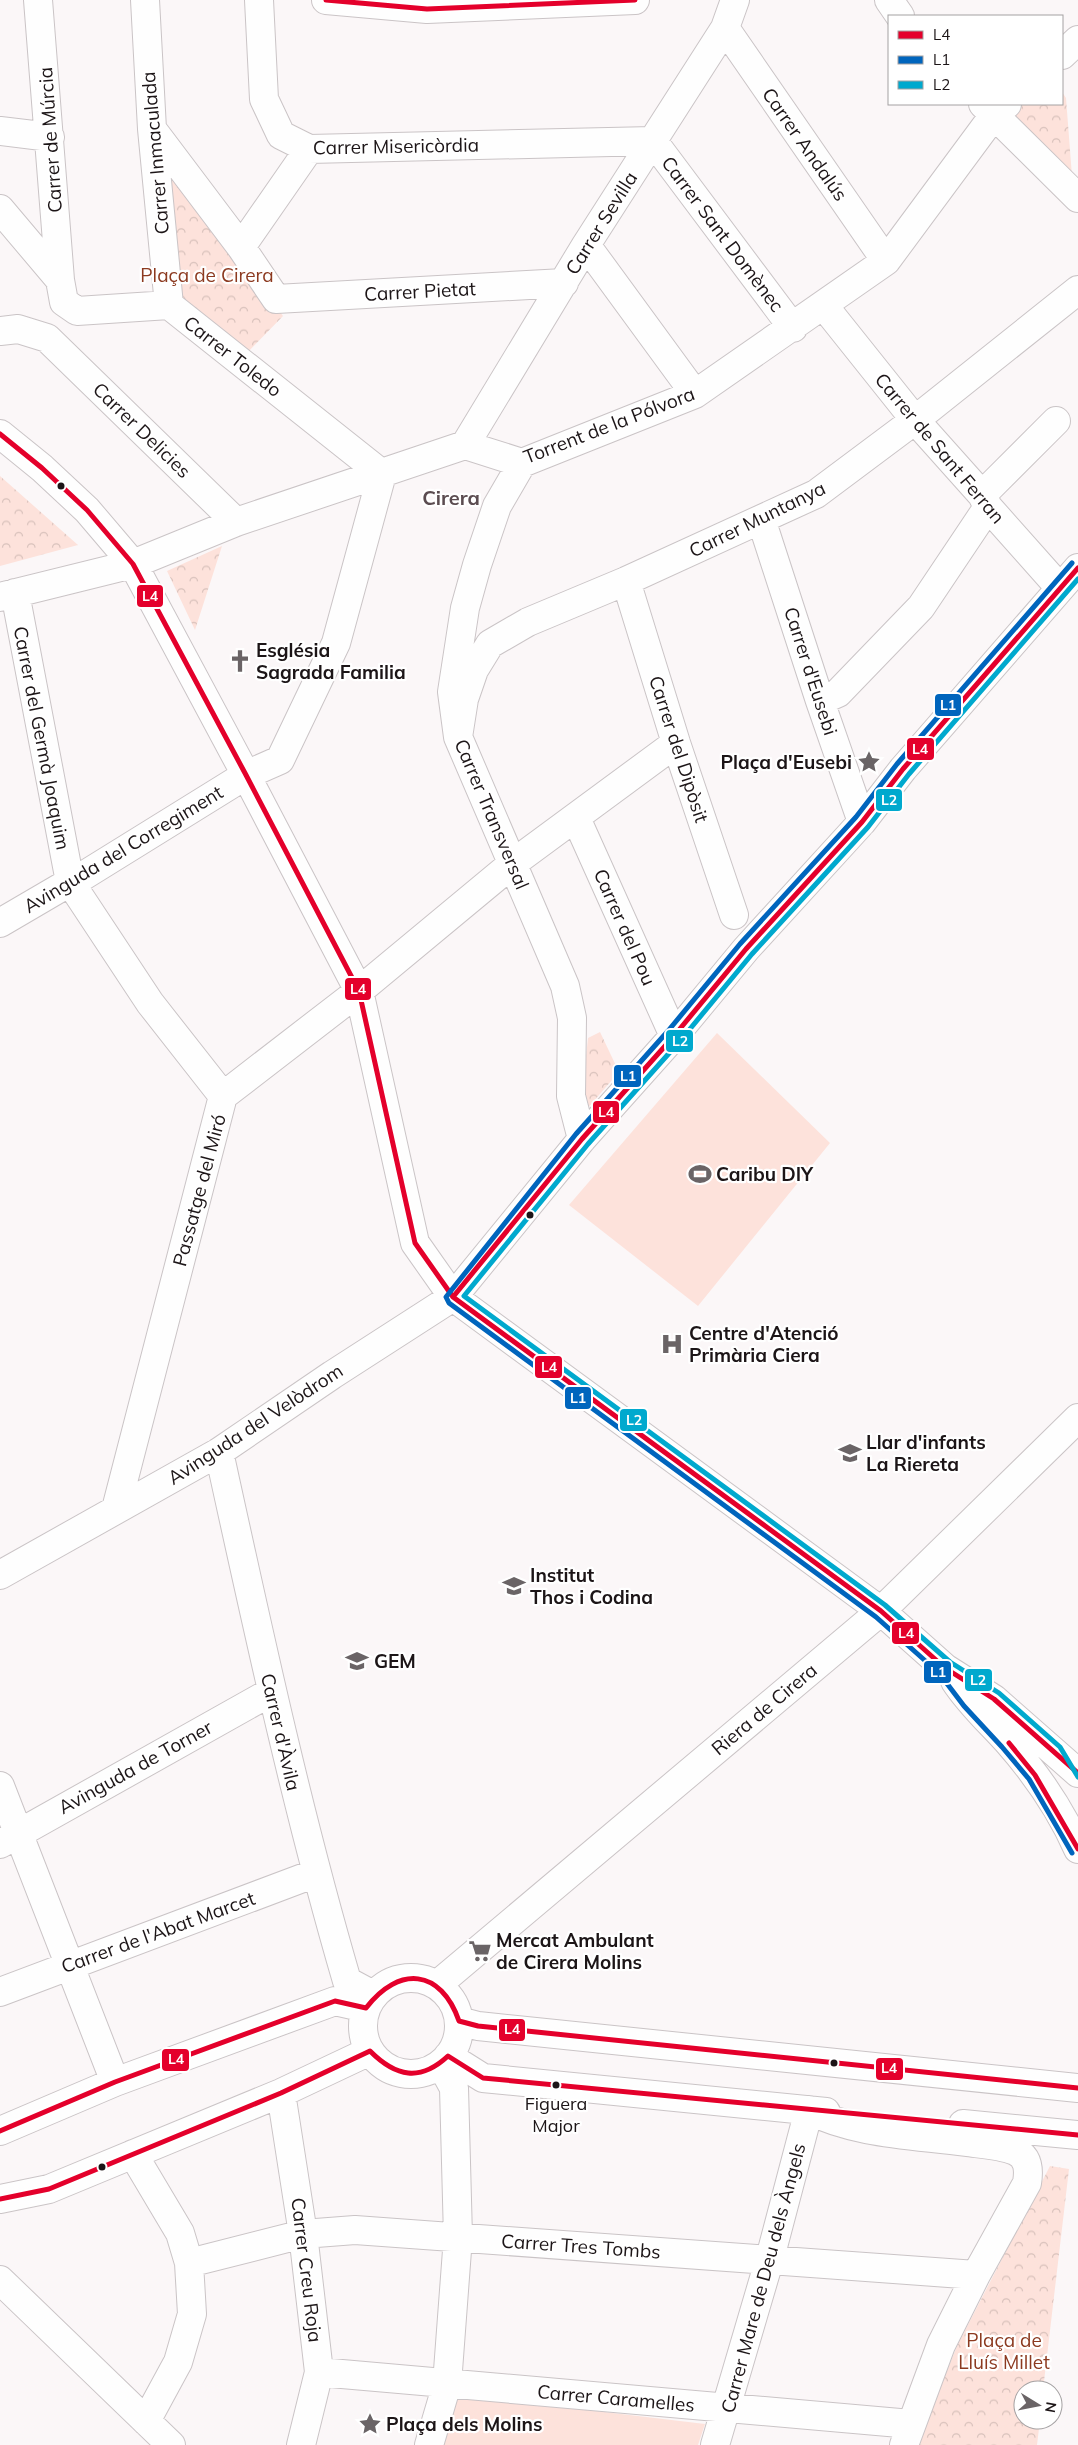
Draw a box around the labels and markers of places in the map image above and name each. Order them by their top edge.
unlabelled marker [56,481,66,491]
place label: Església Sagrada Familia [256,638,406,684]
church icon: Església Sagrada Familia [227,648,253,674]
place icon: Plaça d'Eusebi [856,749,882,775]
place label: Plaça d'Eusebi [720,750,852,774]
sports icon: Caribu DIY [687,1161,713,1187]
place label: Caribu DIY [716,1162,814,1186]
unlabelled marker [525,1210,535,1220]
place label: Centre d'Atenció Primària Ciera [689,1321,838,1367]
hospital icon: Centre d'Atenció Primària Ciera [659,1331,685,1357]
place label: Llar d'infants La Riereta [866,1430,986,1476]
school or university icon: Llar d'infants La Riereta [837,1440,863,1466]
place label: Institut Thos i Codina [530,1563,653,1609]
school or university icon: Institut Thos i Codina [501,1573,527,1599]
school or university icon: GEM [344,1648,370,1674]
place label: GEM [374,1649,416,1673]
place label: Mercat Ambulant de Cirera Molins [496,1928,654,1974]
supermarket icon: Mercat Ambulant de Cirera Molins [467,1938,493,1964]
unlabelled marker [829,2058,839,2068]
marker: Figuera Major [551,2080,561,2090]
place label: Figuera Major [525,2092,587,2137]
unlabelled marker [97,2162,107,2172]
place icon: Plaça dels Molins [357,2411,383,2437]
place label: Plaça dels Molins [386,2412,542,2436]

